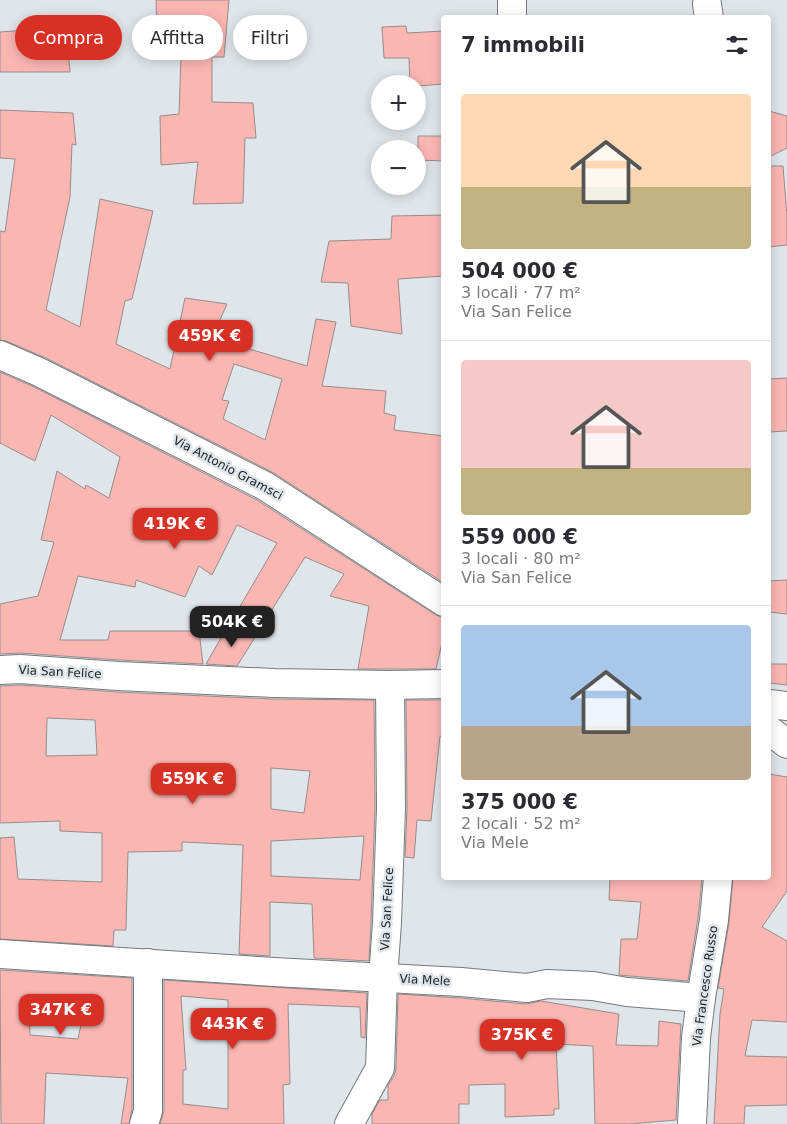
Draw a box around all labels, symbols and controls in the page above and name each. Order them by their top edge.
chip: Compra [15,15,122,60]
chip: Affitta [132,15,223,60]
chip: Filtri [233,15,307,60]
icon: filters [723,31,751,59]
text: 7 immobili [461,33,585,57]
map controls [371,75,426,195]
button: + [371,75,426,130]
icon: home [561,127,651,217]
button: − [371,140,426,195]
text: 504 000 € [461,259,578,283]
text: 3 locali · 77 m² [461,283,581,302]
text: Via San Felice [461,302,572,321]
pin: 459K € [169,320,251,362]
text: 459K € [179,326,241,345]
icon: home [561,392,651,482]
street label: Via Antonio Gramsci [171,433,285,503]
pin: 419K € [134,508,216,550]
text: 419K € [144,514,206,533]
text: 559 000 € [461,525,578,549]
text: 3 locali · 80 m² [461,549,581,568]
text: Via San Felice [461,568,572,587]
pin: 504K € [191,606,273,648]
text: 504K € [201,612,263,631]
icon: home [561,657,651,747]
street label: Via San Felice [18,663,102,681]
pin: 559K € [152,762,234,805]
text: 559K € [162,769,224,788]
text: 375 000 € [461,790,578,814]
text: 2 locali · 52 m² [461,814,581,833]
text: Via Mele [461,833,529,852]
street label: Via San Felice [378,867,396,951]
street label: Via Francesco Russo [690,925,720,1047]
street label: Via Mele [399,972,451,988]
pin: 347K € [20,994,102,1036]
text: 347K € [30,1000,92,1019]
pin: 443K € [192,1008,274,1050]
text: 443K € [202,1014,264,1033]
pin: 375K € [481,1018,563,1061]
text: 375K € [491,1025,553,1044]

